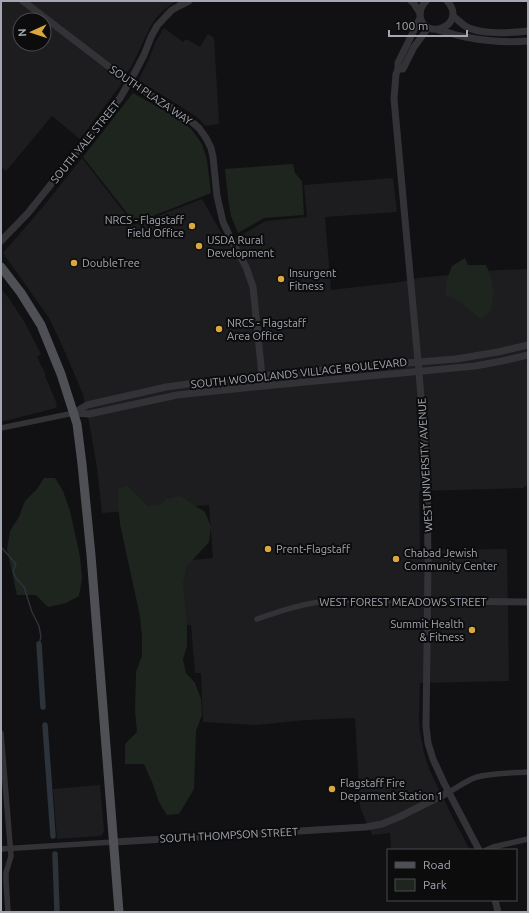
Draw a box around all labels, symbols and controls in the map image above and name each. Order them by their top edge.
north arrow [12,12,52,52]
scale bar [389,12,467,38]
text: 100 m [395,19,428,32]
text: N [16,28,28,37]
street label: SOUTH PLAZA WAY [108,63,195,127]
street label: SOUTH YALE STREET [48,98,122,186]
place label: NRCS - Flagstaff Field Office [105,214,185,239]
marker: NRCS - Flagstaff Field Office [187,221,197,231]
place label: USDA Rural Development [207,234,275,259]
marker: USDA Rural Development [194,241,204,251]
place label: DoubleTree [82,257,140,269]
marker: DoubleTree [69,258,79,268]
place label: Insurgent Fitness [289,267,337,292]
marker: Insurgent Fitness [276,274,286,284]
place label: NRCS - Flagstaff Area Office [227,317,307,342]
marker: NRCS - Flagstaff Area Office [214,324,224,334]
street label: SOUTH WOODLANDS VILLAGE BOULEVARD [190,356,408,390]
street label: WEST UNIVERSITY AVENUE [415,398,435,532]
place label: Prent-Flagstaff [276,543,351,555]
marker: Prent-Flagstaff [263,544,273,554]
place label: Chabad Jewish Community Center [404,547,498,572]
marker: Chabad Jewish Community Center [391,554,401,564]
street label: WEST FOREST MEADOWS STREET [319,596,487,608]
place label: Summit Health & Fitness [391,618,464,643]
marker: Summit Health & Fitness [467,625,477,635]
place label: Flagstaff Fire Deparment Station 1 [340,777,443,802]
marker: Flagstaff Fire Deparment Station 1 [327,784,337,794]
street label: SOUTH THOMPSON STREET [160,825,298,845]
legend [387,849,517,901]
text: Road [423,858,451,871]
text: Park [423,878,447,891]

